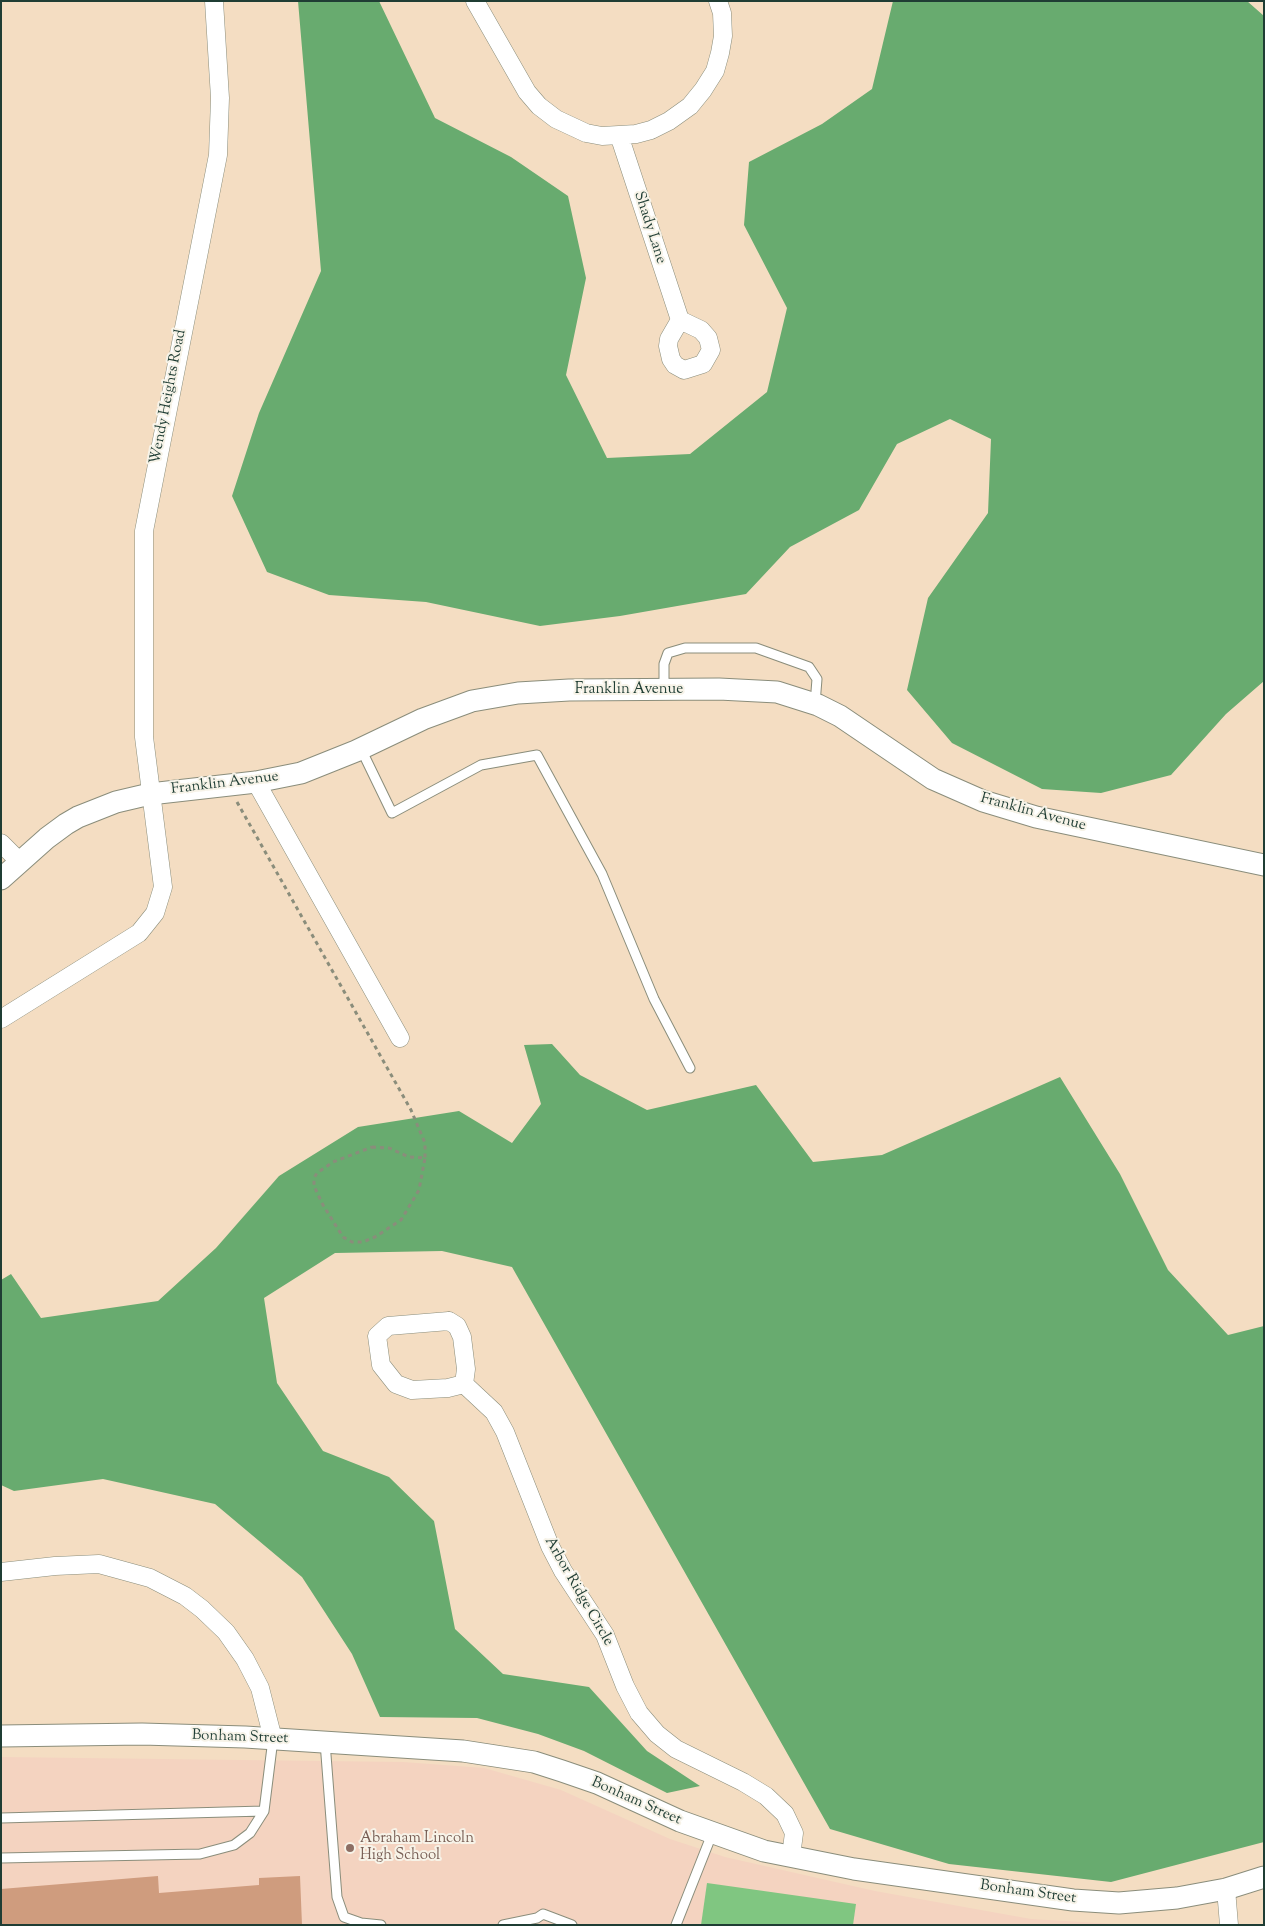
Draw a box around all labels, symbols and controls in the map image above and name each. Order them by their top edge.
street label: Shady Lane [629,190,669,266]
street label: Wendy Heights Road [147,328,191,466]
street label: Franklin Avenue [575,681,683,699]
street label: Franklin Avenue [170,768,280,800]
street label: Franklin Avenue [978,790,1088,836]
street label: Arbor Ridge Circle [540,1534,616,1650]
street label: Bonham Street [191,1727,289,1749]
street label: Bonham Street [588,1774,684,1830]
place label: Abraham Lincoln High School [360,1830,474,1865]
marker: Abraham Lincoln High School [344,1842,356,1854]
street label: Bonham Street [979,1877,1077,1909]

